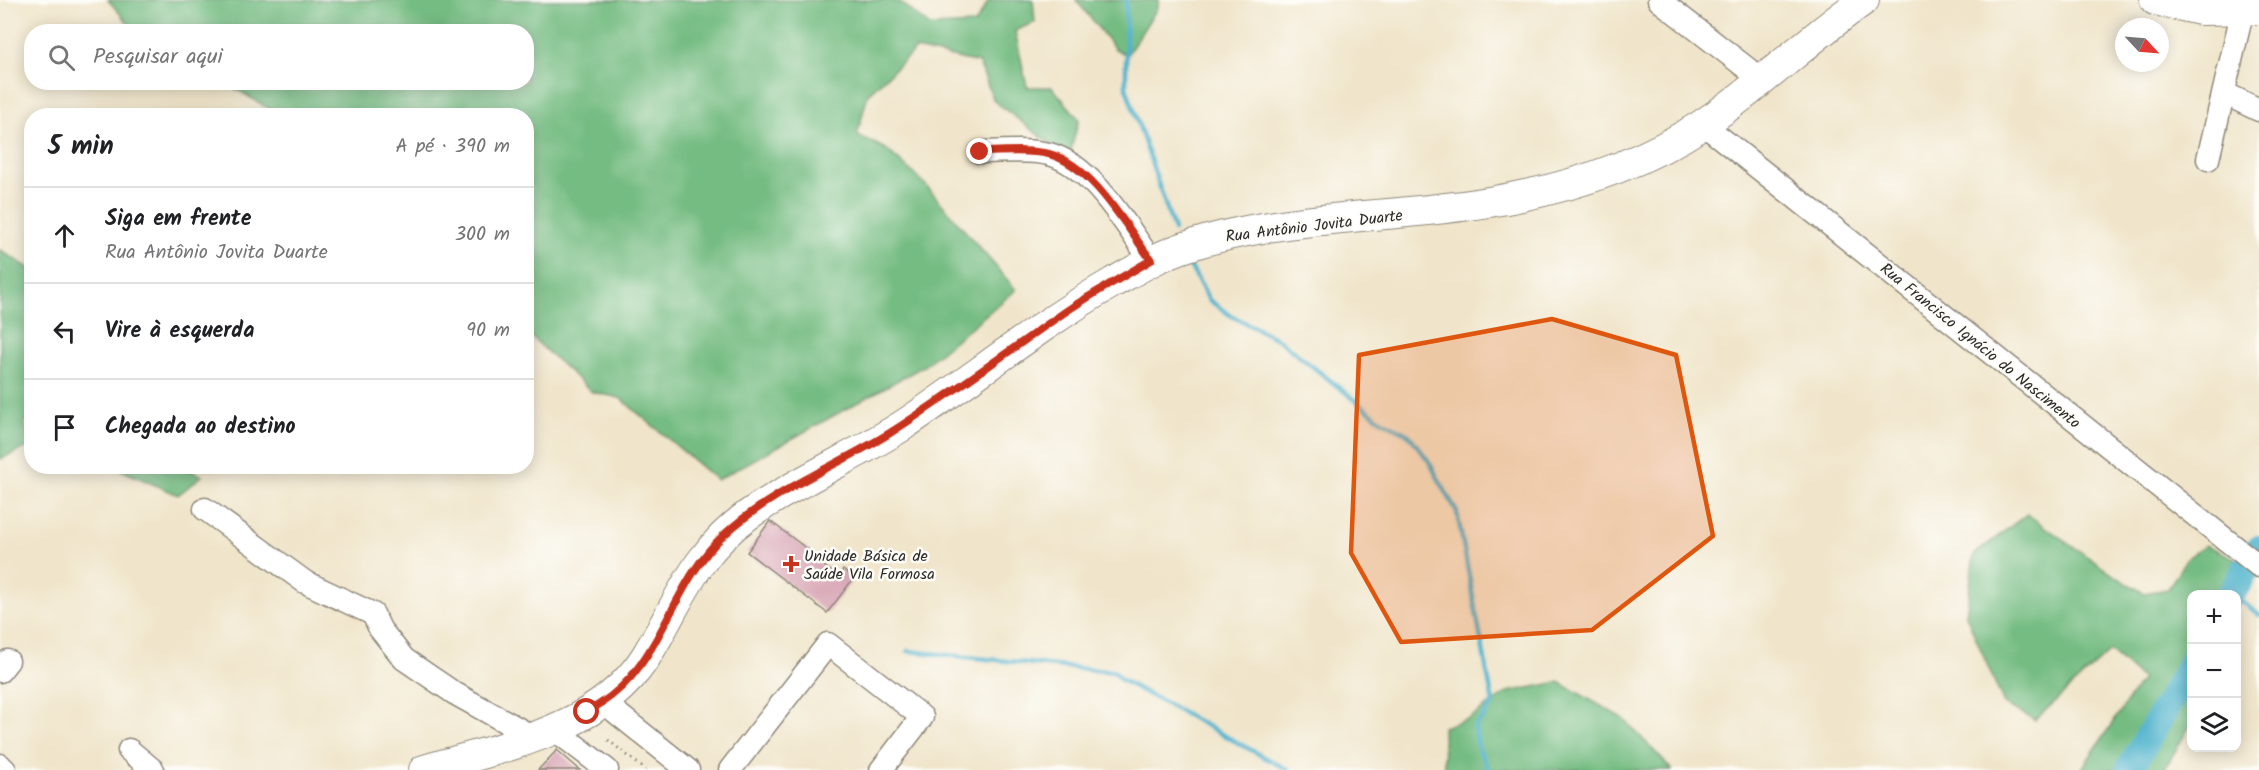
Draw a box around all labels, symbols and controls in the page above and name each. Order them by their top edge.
north arrow [2115,18,2169,72]
search box [24,24,534,90]
text: Pesquisar aqui [93,40,223,75]
icon: search [45,41,78,74]
text: 5 min [48,126,114,168]
text: A pé · 390 m [396,131,510,163]
route end [966,138,992,164]
text: Siga em frente [105,202,251,237]
street label: Rua Antônio Jovita Duarte [1224,203,1404,250]
icon: ahead [48,219,81,252]
text: 300 m [455,219,510,251]
text: Rua Antônio Jovita Duarte [105,237,328,269]
street label: Rua Francisco Ignácio do Nascimento [1874,257,2086,435]
text: Vire à esquerda [105,314,254,349]
icon: left [48,315,81,348]
text: 90 m [466,315,510,347]
text: Chegada ao destino [105,410,296,445]
icon: arrive [48,411,81,444]
place label: Unidade Básica de Saúde Vila Formosa [804,544,935,587]
marker: Unidade Básica de Saúde Vila Formosa [782,555,800,573]
map controls [2187,590,2241,752]
button: + [2187,590,2241,644]
button: − [2187,644,2241,698]
route start [573,698,599,724]
button: layers [2187,698,2241,752]

